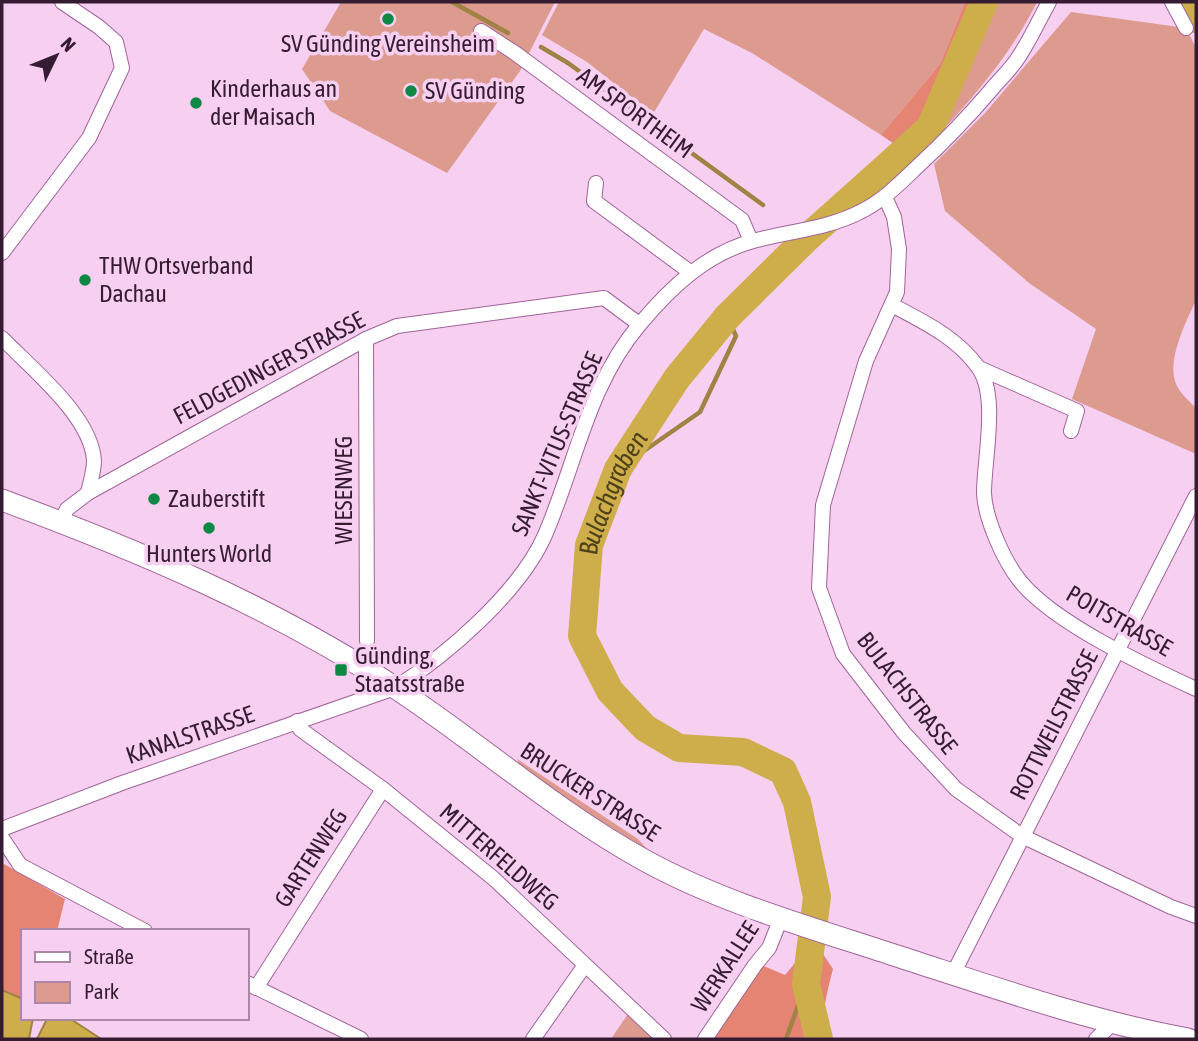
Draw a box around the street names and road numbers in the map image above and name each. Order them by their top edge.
street label: AM SPORTHEIM [572,62,698,163]
street label: FELDGEDINGER STRASSE [169,306,369,429]
street label: SANKT-VITUS-STRASSE [506,348,607,540]
street label: WIESENWEG [330,436,357,544]
street label: POITSTRASSE [1062,580,1177,662]
street label: BULACHSTRASSE [852,627,963,759]
street label: ROTTWEILSTRASSE [1004,646,1103,804]
street label: KANALSTRASSE [122,700,257,769]
street label: BRUCKER STRASSE [516,737,665,847]
street label: MITTERFELDWEG [435,798,564,915]
street label: GARTENWEG [269,804,352,912]
street label: WERKALLEE [685,917,764,1017]

